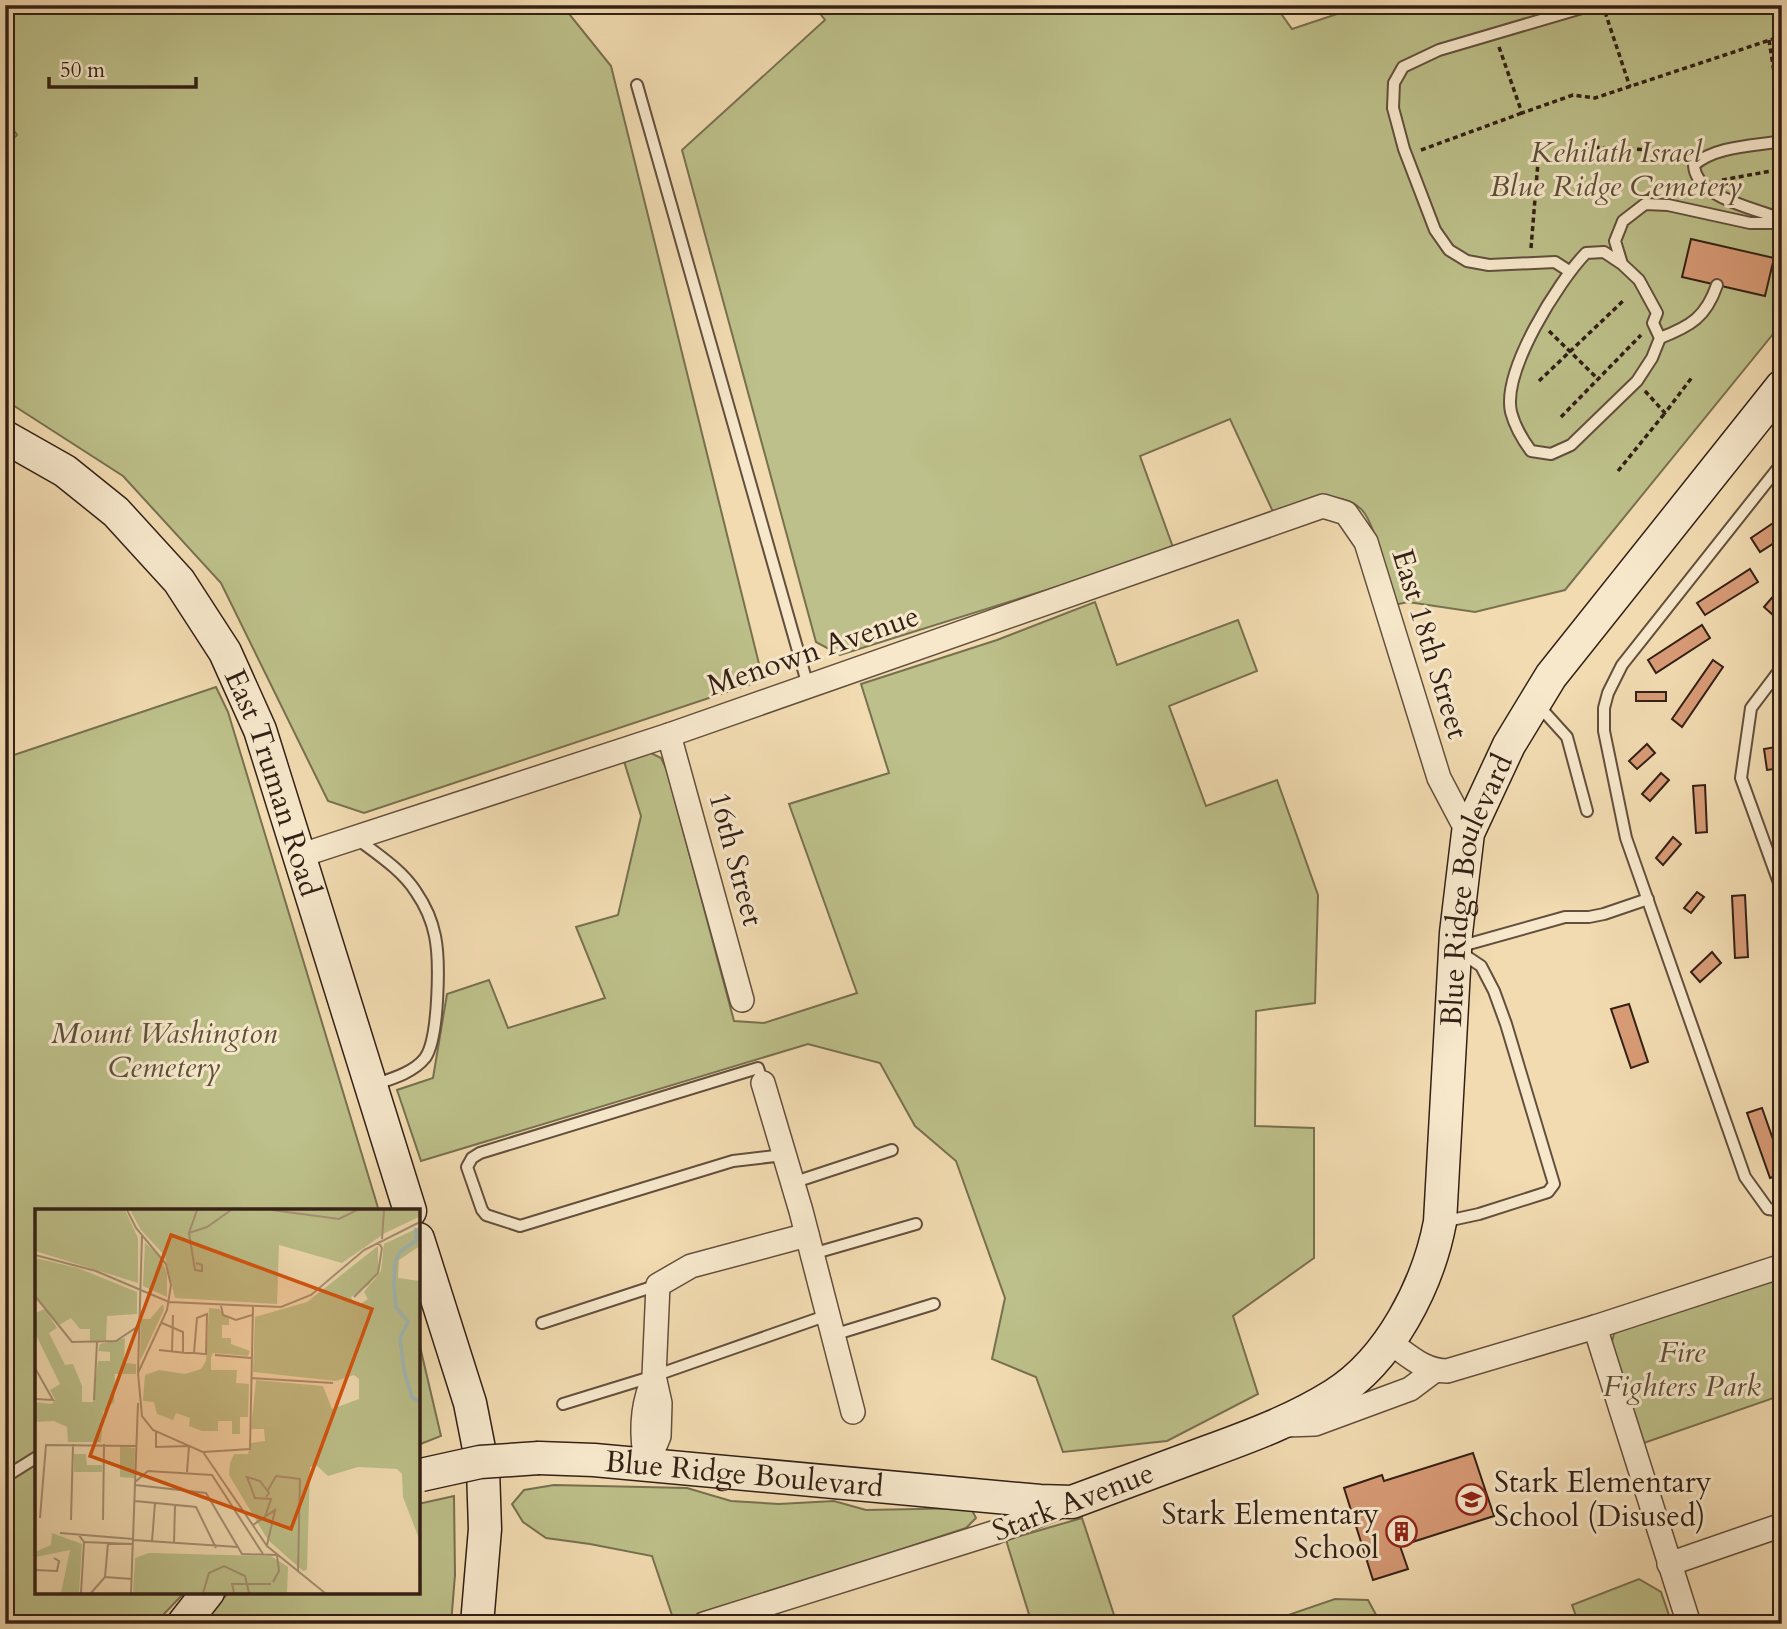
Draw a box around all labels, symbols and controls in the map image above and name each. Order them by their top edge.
scale bar [49,46,196,90]
text: 50 m [60,56,105,85]
park label: Kehilath Israel Blue Ridge Cemetery [1490,132,1743,207]
street label: East 18th Street [1382,544,1478,744]
street label: Menown Avenue [702,596,924,706]
street label: East Truman Road [215,662,331,901]
street label: Blue Ridge Boulevard [1430,747,1523,1027]
street label: 16th Street [698,788,774,931]
park label: Mount Washington Cemetery [51,1013,278,1088]
inset map [35,1209,420,1594]
park label: Fire Fighters Park [1603,1332,1761,1407]
street label: Blue Ridge Boulevard [603,1441,885,1507]
street label: Stark Avenue [986,1452,1160,1552]
place label: Stark Elementary School (Disused) [1494,1462,1712,1537]
school or university icon: Stark Elementary School (Disused) [1454,1482,1488,1516]
place label: Stark Elementary School [1161,1494,1379,1569]
building icon: Stark Elementary School [1385,1514,1419,1548]

